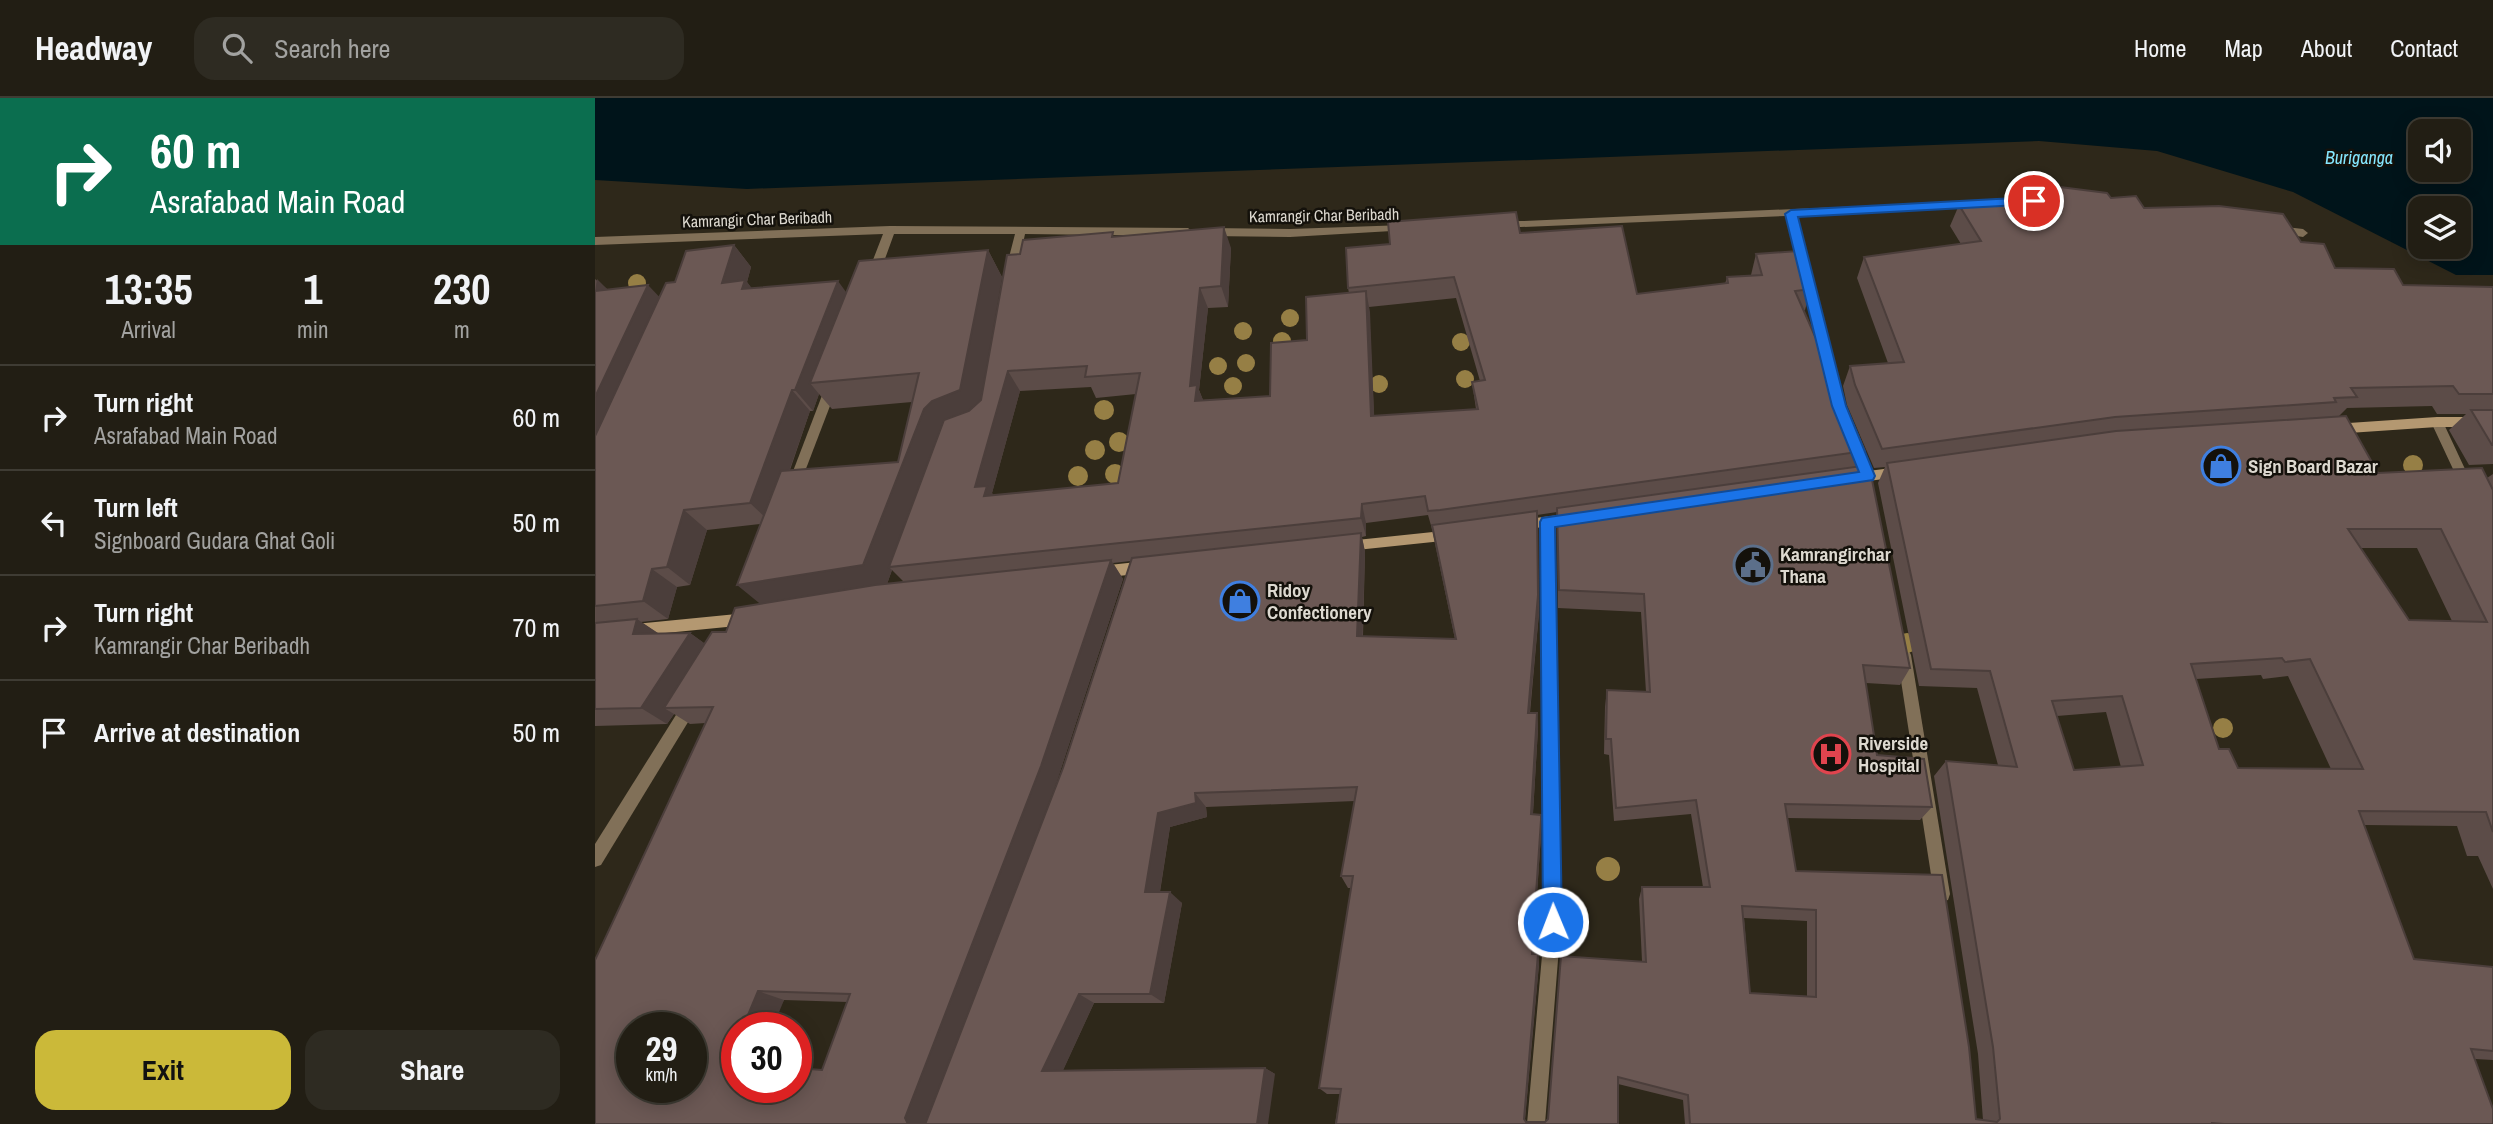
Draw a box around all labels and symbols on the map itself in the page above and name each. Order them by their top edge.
water label: Buriganga [2325,145,2393,170]
pin [2004,171,2064,231]
street label: Kamrangir Char Beribadh [1249,203,1399,227]
street label: Kamrangir Char Beribadh [682,205,832,233]
shop icon: Sign Board Bazar [2200,445,2242,487]
place label: Sign Board Bazar [2248,453,2378,479]
place label: Kamrangirchar Thana [1780,541,1891,589]
public building icon: Kamrangirchar Thana [1732,544,1774,586]
place label: Ridoy Confectionery [1267,577,1372,625]
shop icon: Ridoy Confectionery [1219,580,1261,622]
place label: Riverside Hospital [1858,730,1928,778]
hospital icon: Riverside Hospital [1810,733,1852,775]
position arrow [1516,885,1590,959]
speed limit sign: 30 [721,1012,812,1103]

